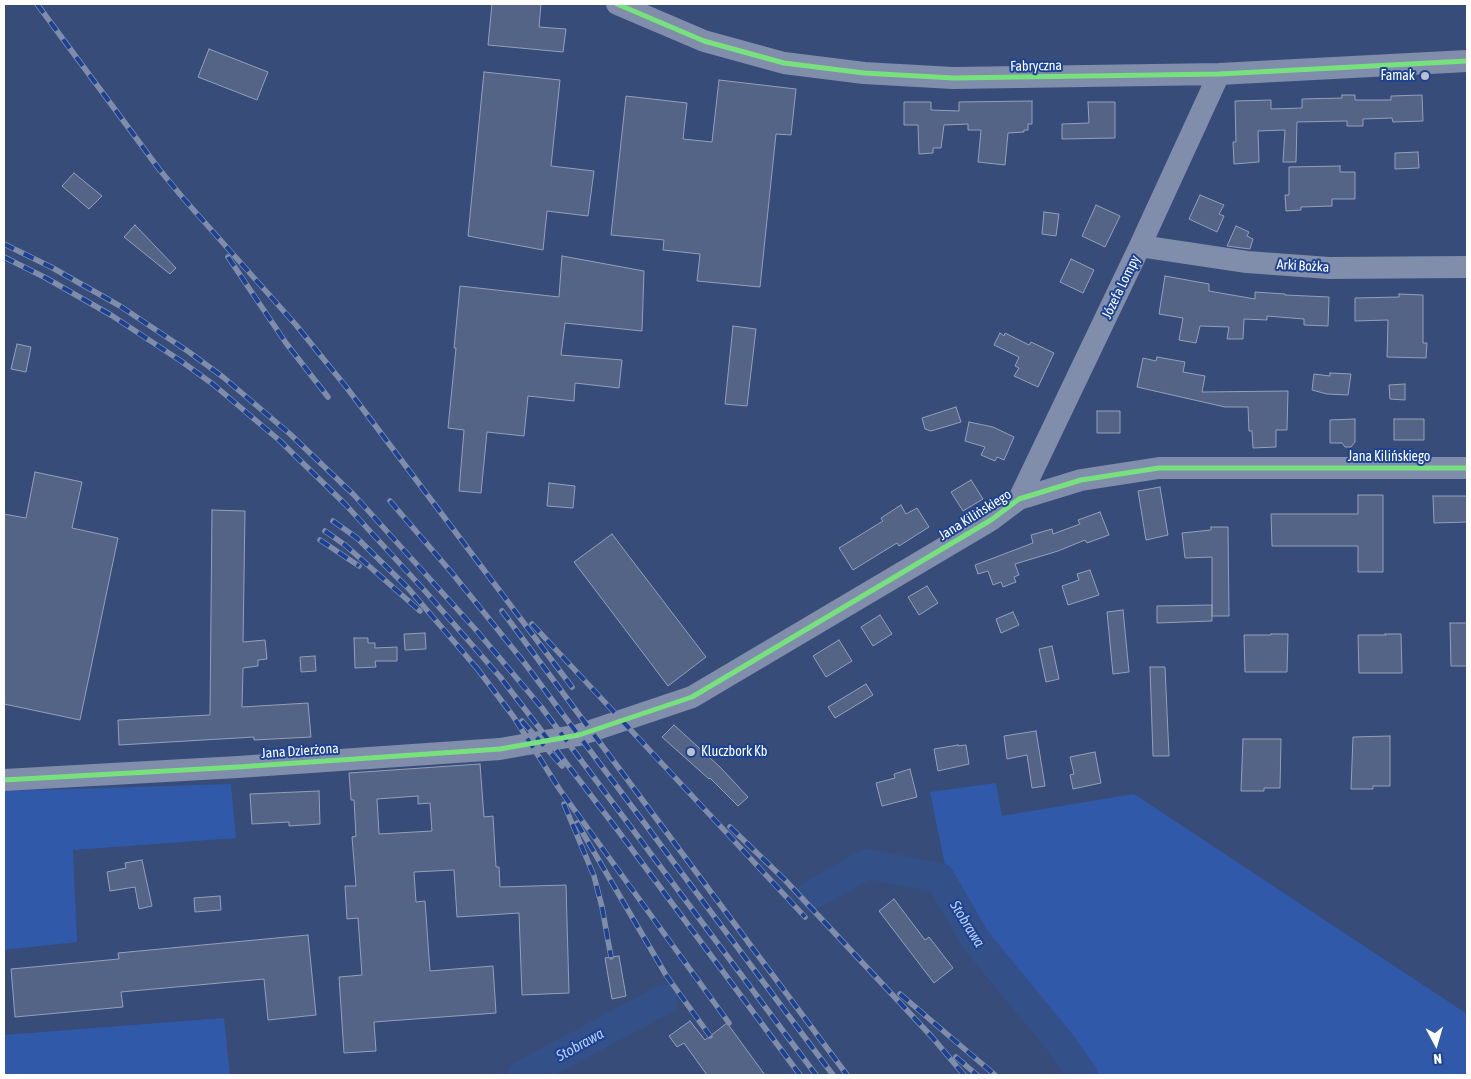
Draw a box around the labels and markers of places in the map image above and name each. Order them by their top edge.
place label: Famak [1380,68,1415,84]
marker: Famak [1419,70,1431,82]
place label: Kluczbork Kb [701,744,767,760]
marker: Kluczbork Kb [685,746,697,758]

